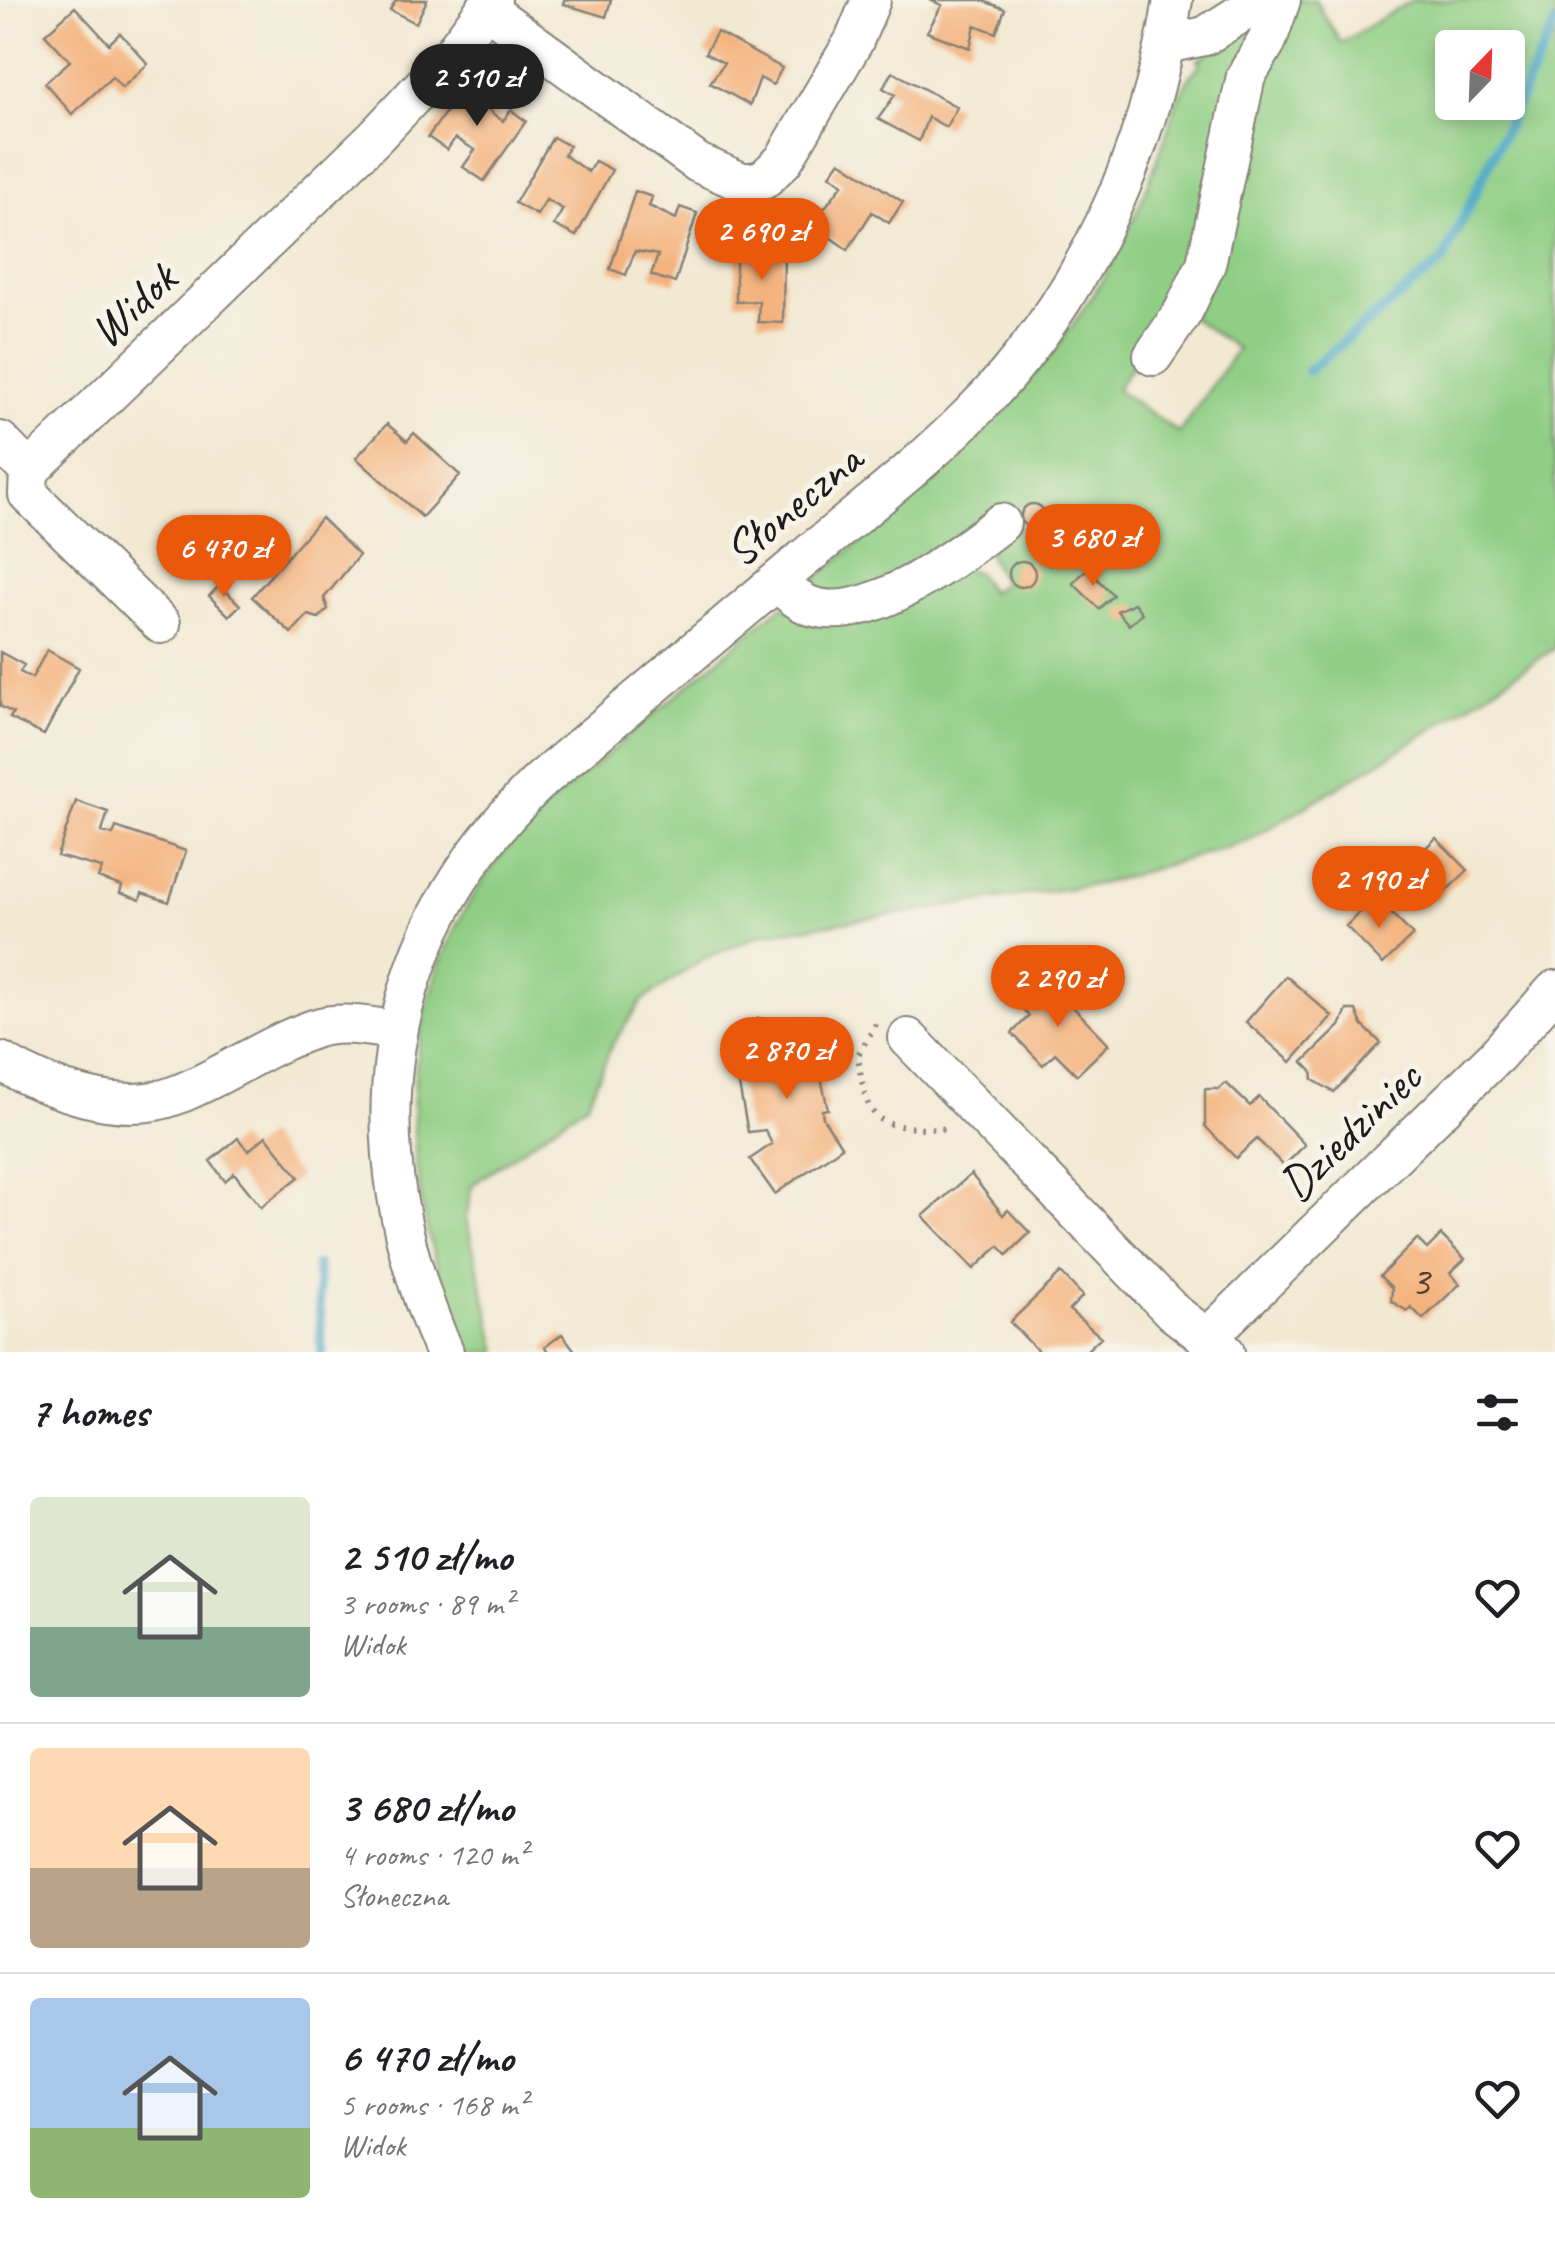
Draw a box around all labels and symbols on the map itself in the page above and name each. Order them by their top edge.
north arrow [1435,30,1525,120]
pin: 2 510 zł [374,44,580,129]
pin: 2 690 zł [659,198,865,283]
street label: Widok [76,247,192,360]
street label: Słoneczna [711,427,877,580]
pin: 3 680 zł [990,504,1196,589]
pin: 6 470 zł [121,515,327,600]
pin: 2 190 zł [1276,846,1482,931]
pin: 2 290 zł [955,945,1161,1030]
pin: 2 870 zł [684,1017,890,1102]
street label: Dziedziniec [1266,1047,1435,1213]
house number: 3 [1411,1255,1433,1308]

